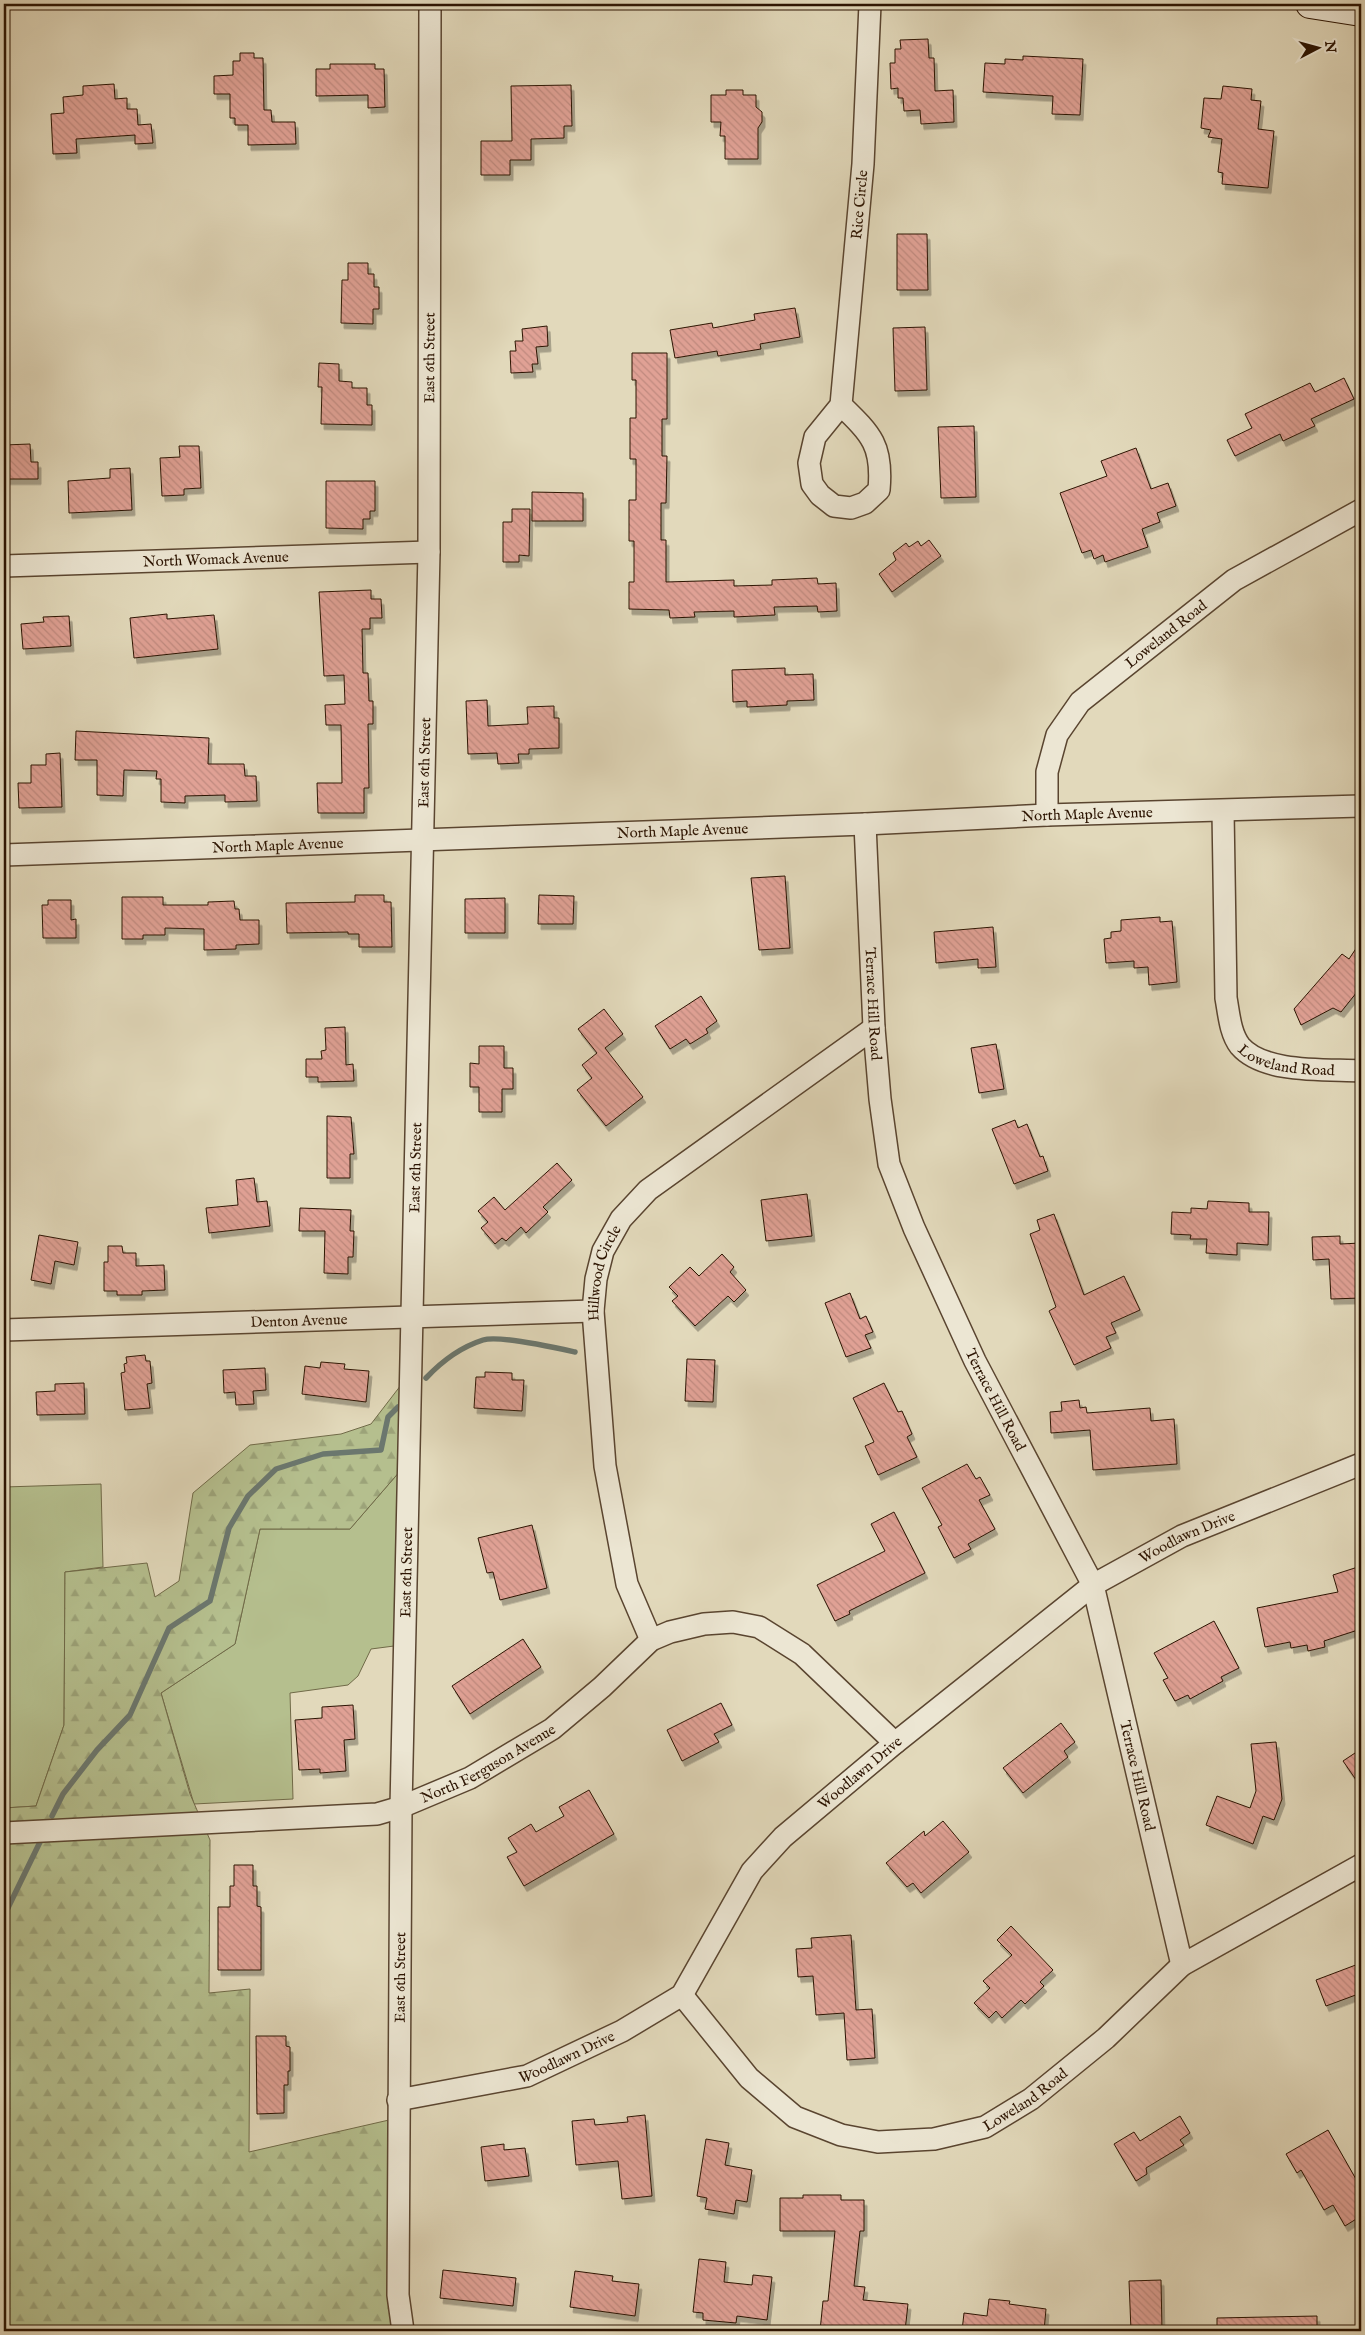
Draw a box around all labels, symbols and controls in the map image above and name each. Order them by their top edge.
north arrow [1292,22,1342,72]
text: N [1320,39,1340,54]
street label: Rice Circle [847,169,872,240]
street label: East 6th Street [420,312,439,403]
street label: North Womack Avenue [143,548,289,571]
street label: Loweland Road [1121,596,1212,673]
street label: East 6th Street [414,717,435,808]
street label: North Maple Avenue [1021,803,1153,826]
street label: North Maple Avenue [617,819,749,843]
street label: North Maple Avenue [212,834,344,857]
street label: Terrace Hill Road [860,947,886,1062]
street label: Loweland Road [1234,1040,1336,1080]
street label: East 6th Street [405,1122,426,1213]
street label: Hillwood Circle [584,1222,626,1322]
street label: Denton Avenue [250,1310,348,1332]
street label: Terrace Hill Road [961,1346,1030,1455]
street label: Woodlawn Drive [1136,1507,1238,1568]
street label: East 6th Street [396,1527,417,1618]
street label: Terrace Hill Road [1115,1718,1160,1834]
street label: North Ferguson Avenue [418,1720,559,1808]
street label: Woodlawn Drive [814,1732,906,1814]
street label: East 6th Street [391,1932,410,2023]
street label: Woodlawn Drive [517,2027,618,2087]
street label: Loweland Road [979,2063,1072,2136]

